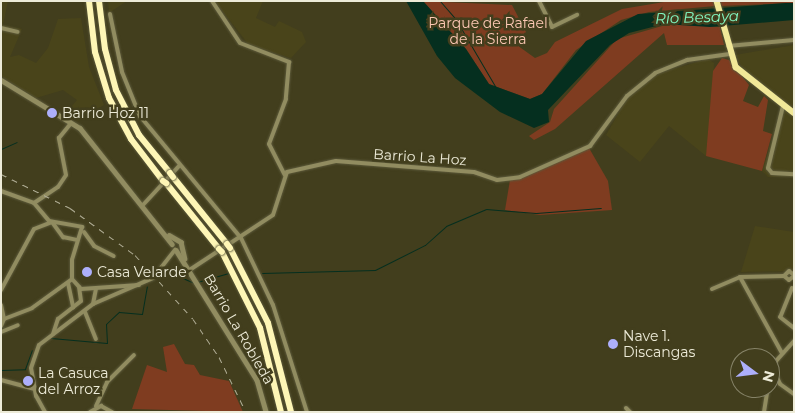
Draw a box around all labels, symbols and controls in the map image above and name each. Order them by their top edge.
water label: Río Besaya [655,7,739,27]
park label: Parque de Rafael de la Sierra [428,15,548,48]
place label: Barrio Hoz 11 [62,105,149,121]
marker: Barrio Hoz 11 [46,107,58,119]
street label: Barrio La Hoz [373,145,467,169]
place label: Casa Velarde [97,264,187,280]
marker: Casa Velarde [81,266,93,278]
street label: Barrio La Robleda [201,271,277,387]
place label: Nave 1. Discangas [623,328,695,361]
marker: Nave 1. Discangas [607,338,619,350]
north arrow [730,348,780,398]
place label: La Casuca del Arroz [38,365,109,398]
text: N [758,369,779,384]
marker: La Casuca del Arroz [22,375,34,387]

